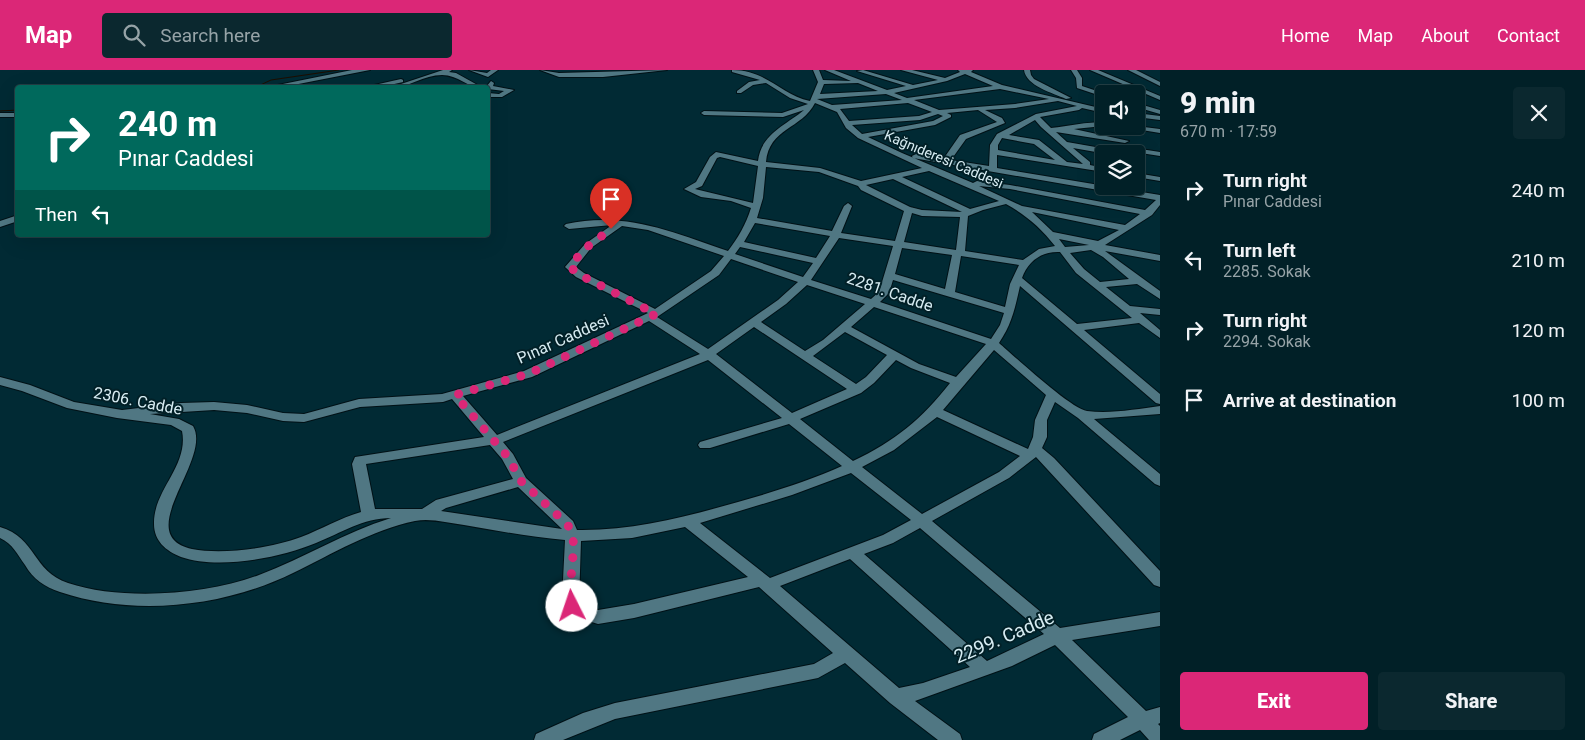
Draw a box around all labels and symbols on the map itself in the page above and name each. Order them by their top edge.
street label: Kağnıderesi Caddesi [882,127,1006,191]
pin [590,178,632,229]
street label: 2281. Cadde [844,268,936,316]
street label: Pınar Caddesi [514,310,612,368]
street label: 2306. Cadde [92,383,184,419]
position arrow [545,579,597,631]
street label: 2299. Cadde [950,606,1058,668]

